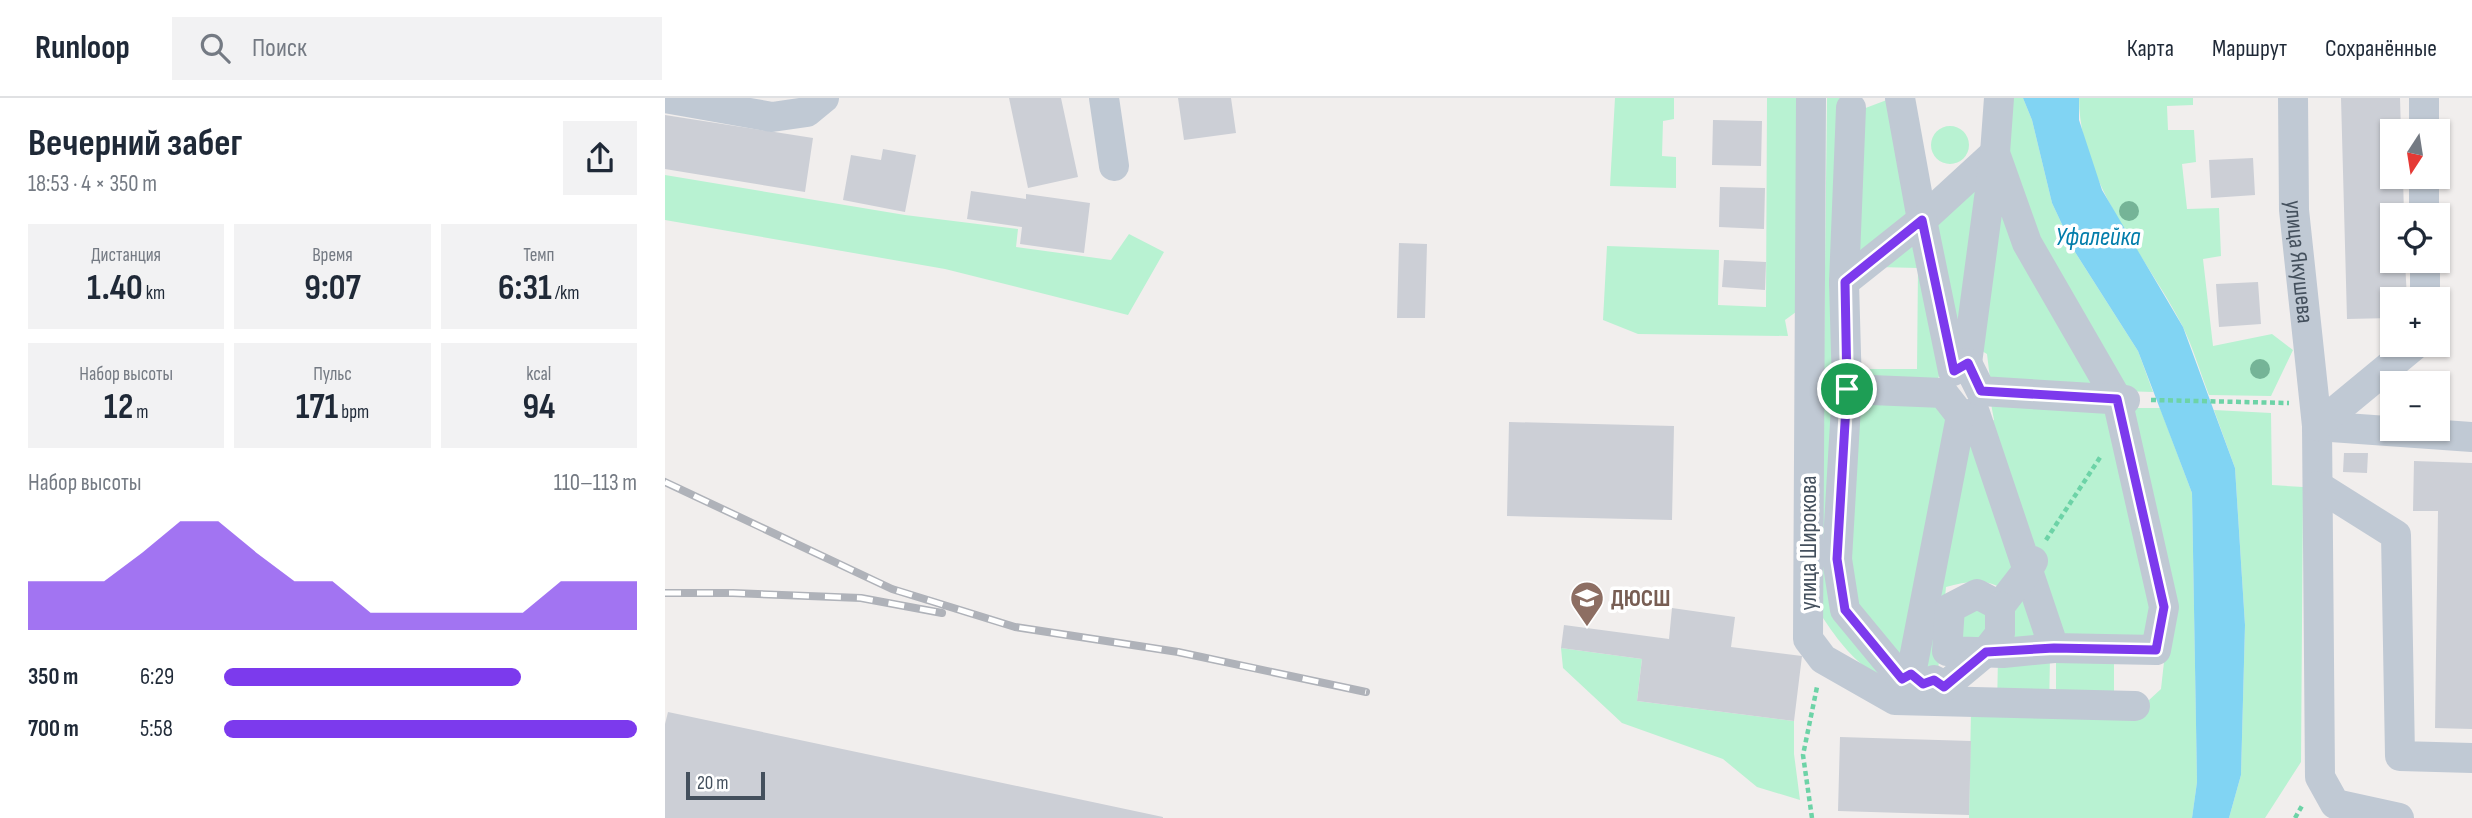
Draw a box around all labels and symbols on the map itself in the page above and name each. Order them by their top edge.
north arrow [2380,119,2450,189]
street label: улица Якушева [2279,200,2320,325]
water label: Уфалейка [2056,222,2141,253]
pin [1817,359,1877,419]
street label: улица Широкова [1794,476,1823,610]
school or university icon: ДЮСШ [1568,579,1606,628]
place label: ДЮСШ [1611,584,1670,613]
scale bar [686,769,765,801]

